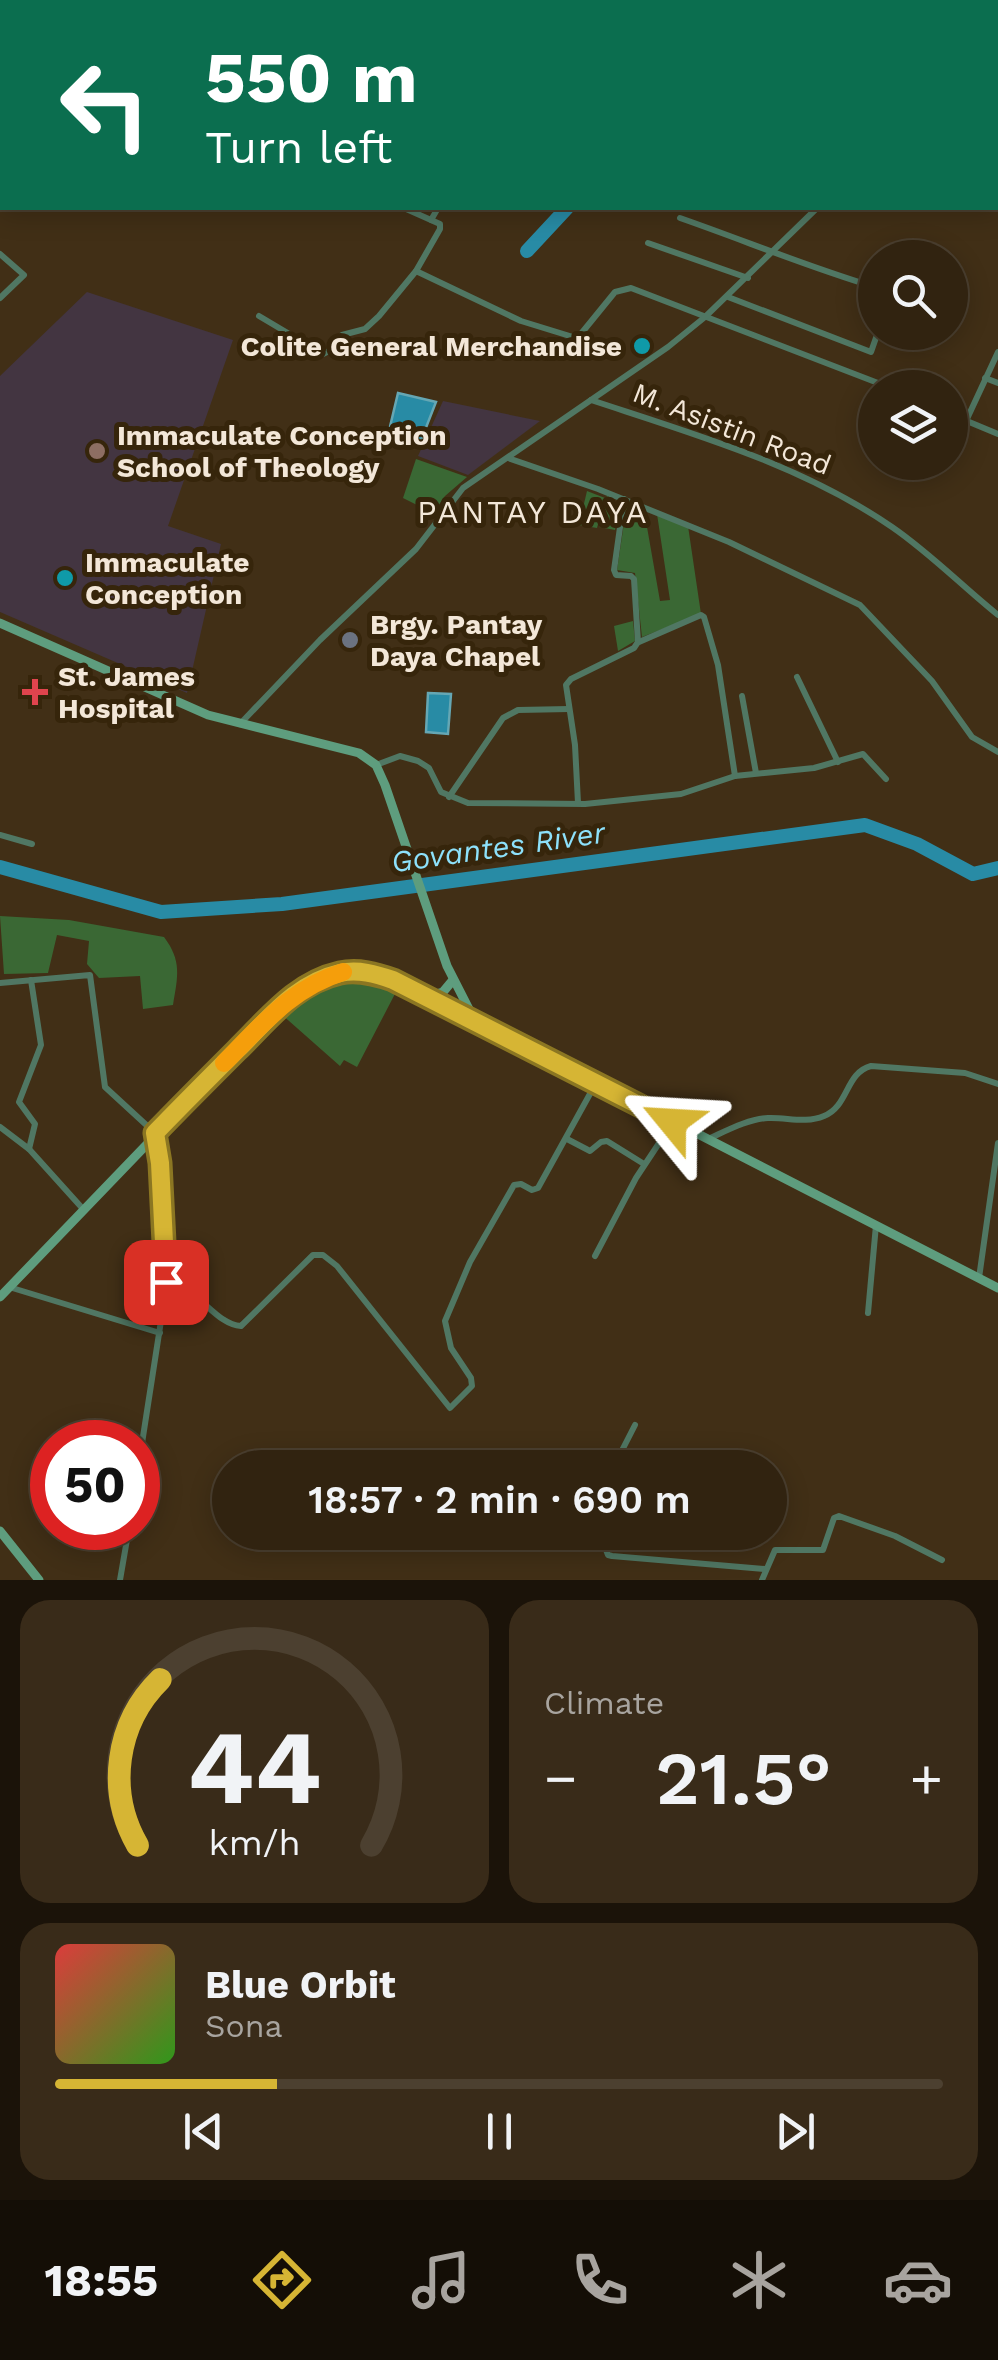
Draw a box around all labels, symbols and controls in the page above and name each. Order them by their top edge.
text: 550 m [205,37,418,119]
icon: left [40,40,170,170]
text: Turn left [205,121,392,174]
map controls [858,240,968,480]
button: search [858,240,968,350]
place label: Colite General Merchandise [240,330,622,363]
marker: Colite General Merchandise [631,335,653,357]
button: layers [858,370,968,480]
street label: M. Asistin Road [628,376,836,482]
place label: Immaculate Conception School of Theology [117,419,447,484]
marker: Immaculate Conception School of Theology [86,440,108,462]
district label: PANTAY DAYA [417,493,649,531]
place label: Immaculate Conception [85,546,249,611]
marker: Immaculate Conception [54,567,76,589]
place label: Brgy. Pantay Daya Chapel [370,608,543,673]
marker: Brgy. Pantay Daya Chapel [339,629,361,651]
place label: St. James Hospital [58,660,195,725]
marker: St. James Hospital [22,679,48,705]
water label: Govantes River [389,814,609,879]
position arrow [620,1070,724,1174]
pin [124,1240,209,1325]
icon: arrive [139,1255,194,1310]
speed limit sign: 50 [30,1420,160,1550]
text: 18:57 · 2 min · 690 m [308,1478,691,1522]
text: Climate [544,1684,664,1722]
text: 44 [187,1706,322,1828]
text: 21.5° [655,1734,832,1822]
text: − [544,1746,577,1810]
text: + [910,1746,943,1810]
text: km/h [208,1822,301,1864]
text: Blue Orbit [205,1963,396,2007]
text: Sona [205,2007,283,2045]
icon: previous [176,2104,231,2159]
icon: pause [472,2104,527,2159]
icon: next [768,2104,823,2159]
icon: directions [247,2245,317,2315]
icon: music [406,2245,476,2315]
icon: phone [565,2245,635,2315]
icon: climate [724,2245,794,2315]
icon: car [883,2245,953,2315]
text: 18:55 [45,2254,158,2307]

